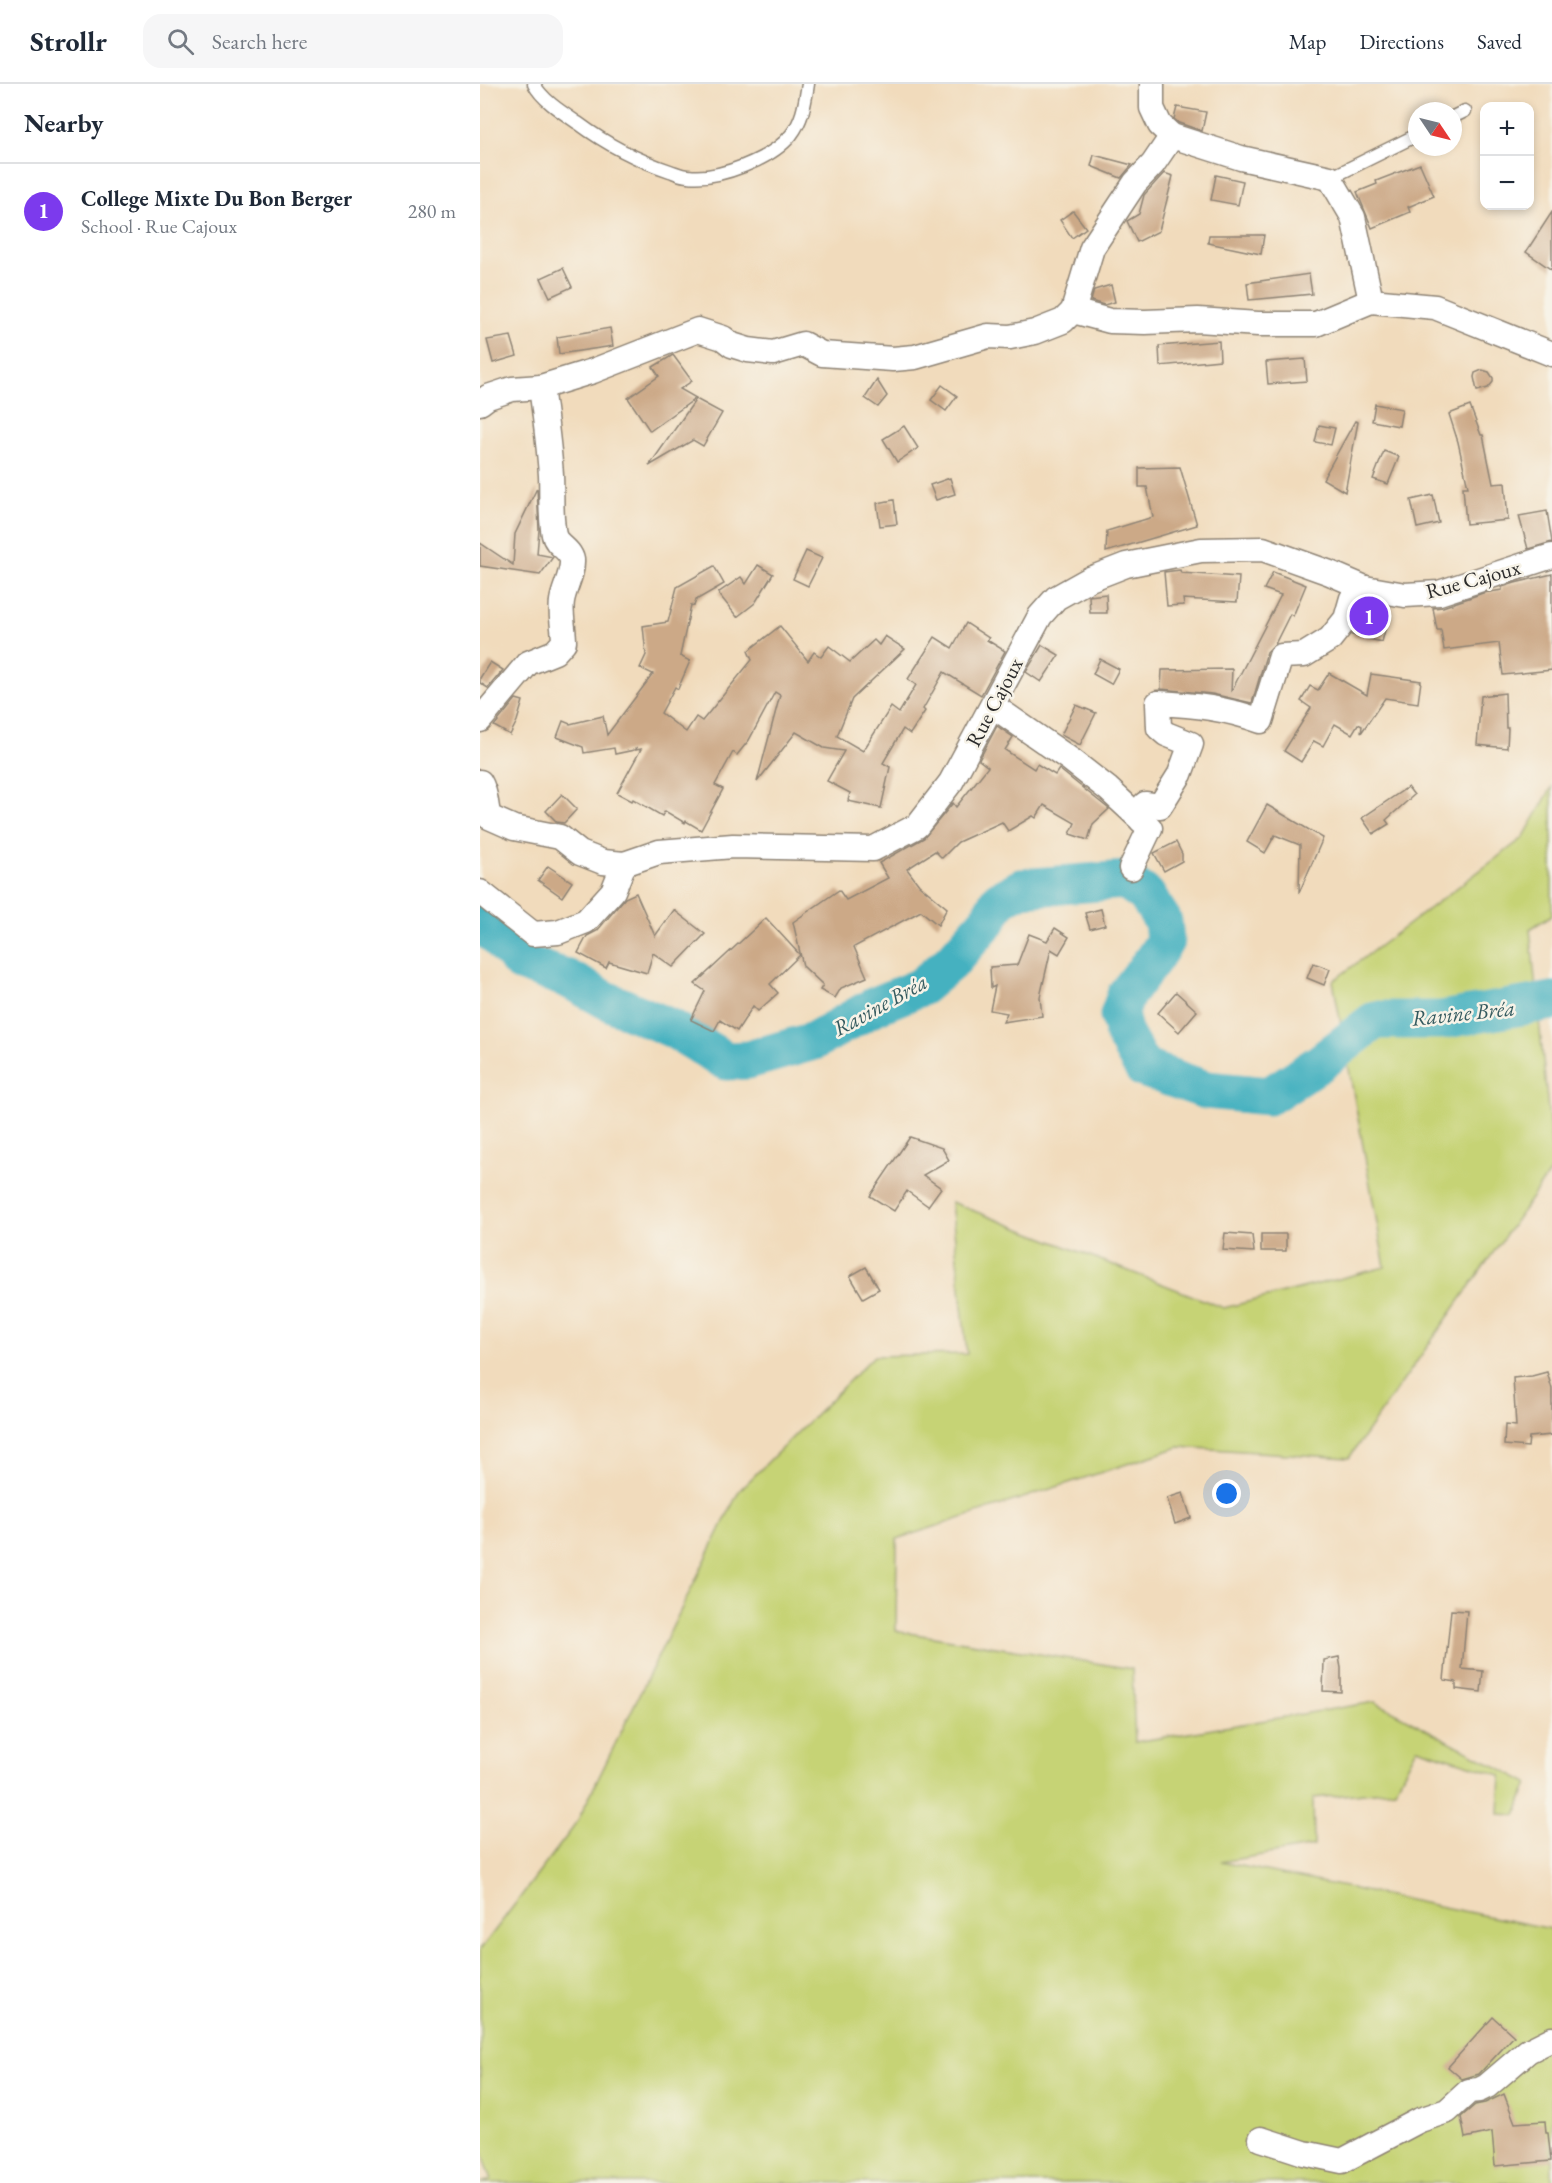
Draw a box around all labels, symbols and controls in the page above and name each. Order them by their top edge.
search box [143,14,563,68]
text: Strollr [30,23,107,59]
icon: search [164,25,197,58]
text: Search here [212,27,307,56]
text: Map [1289,28,1326,55]
text: Directions [1359,28,1444,55]
text: Saved [1477,28,1522,55]
north arrow [1408,102,1462,156]
map controls [1480,102,1534,210]
button: + [1480,102,1534,156]
text: Nearby [24,106,104,140]
button: − [1480,156,1534,210]
text: College Mixte Du Bon Berger [81,184,352,213]
text: 1 [38,198,49,224]
text: 280 m [408,198,456,224]
text: School · Rue Cajoux [81,213,237,239]
street label: Rue Cajoux [1423,553,1523,605]
pin: 1 [1350,594,1388,638]
street label: Rue Cajoux [959,653,1029,751]
water label: Ravine Bréa [828,967,932,1043]
water label: Ravine Bréa [1410,993,1516,1033]
your location [1212,1479,1241,1508]

